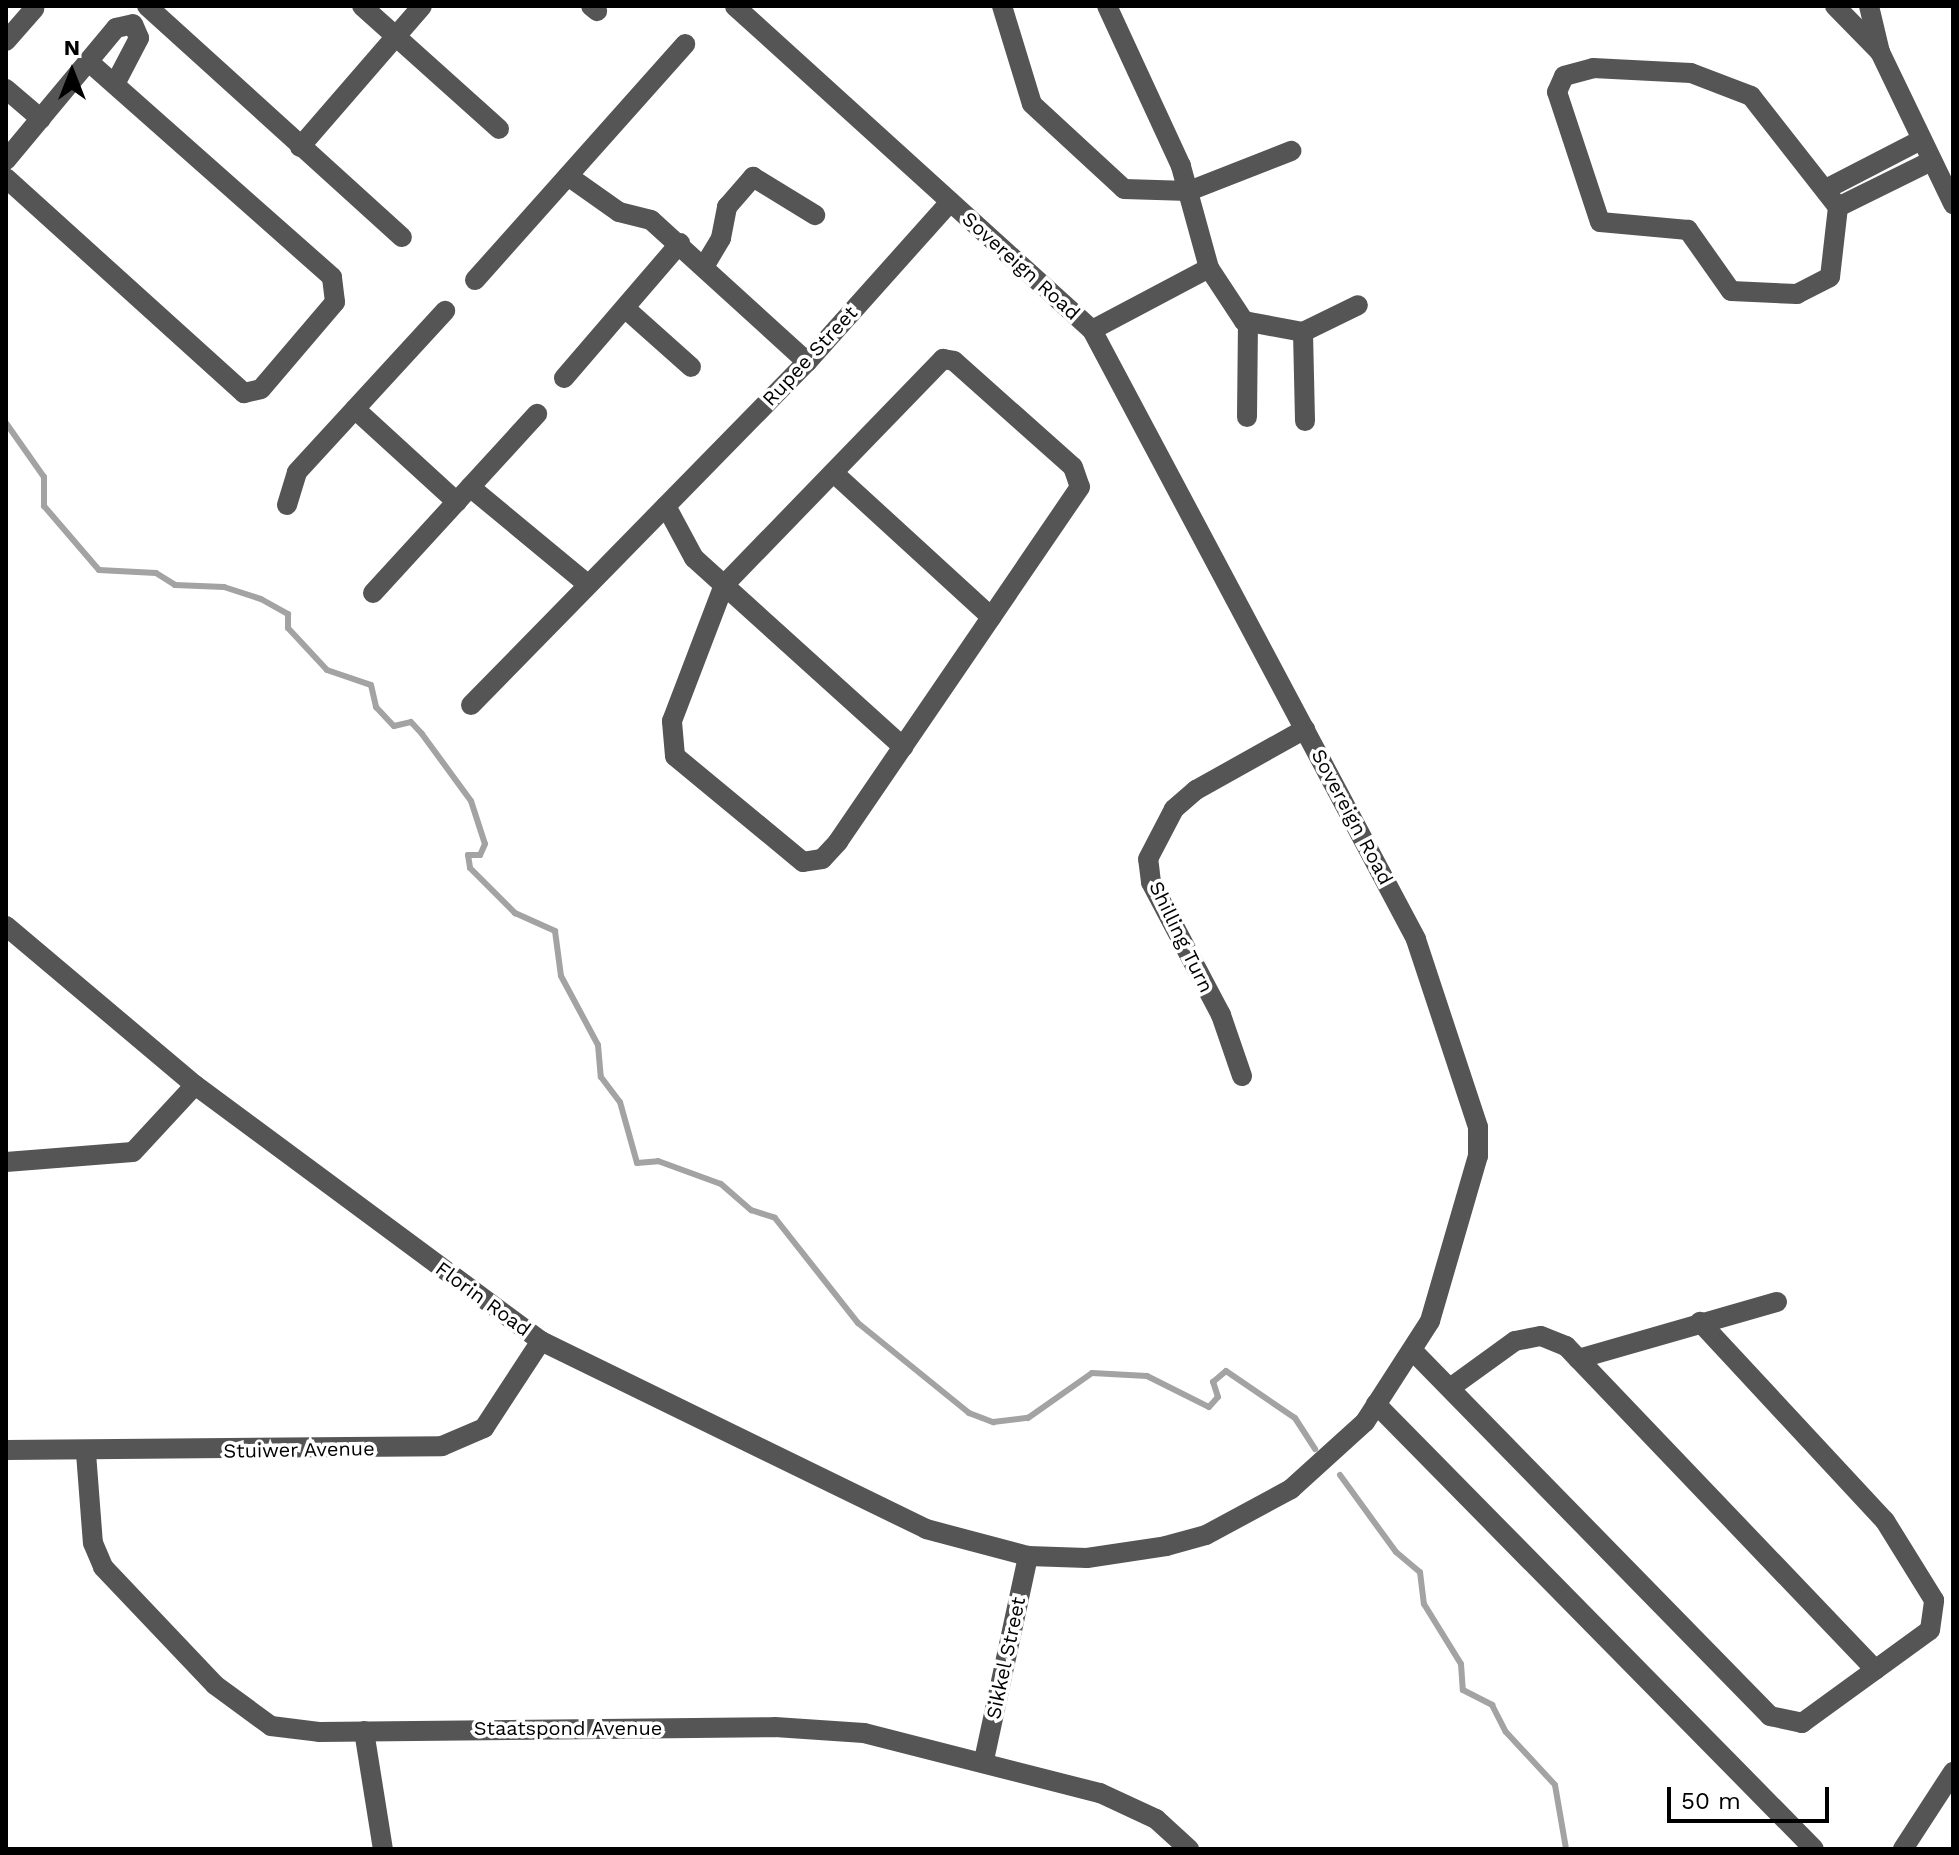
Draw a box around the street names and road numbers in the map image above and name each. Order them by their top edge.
street label: Sovereign Road [957,207,1085,325]
street label: Rupee Street [758,301,862,411]
street label: Sovereign Road [1306,745,1398,889]
street label: Shilling Turn [1144,877,1218,997]
street label: Florin Road [431,1256,535,1342]
street label: Stuiwer Avenue [223,1437,375,1463]
street label: Sikkel Street [981,1594,1031,1722]
street label: Staatspond Avenue [473,1716,663,1740]

